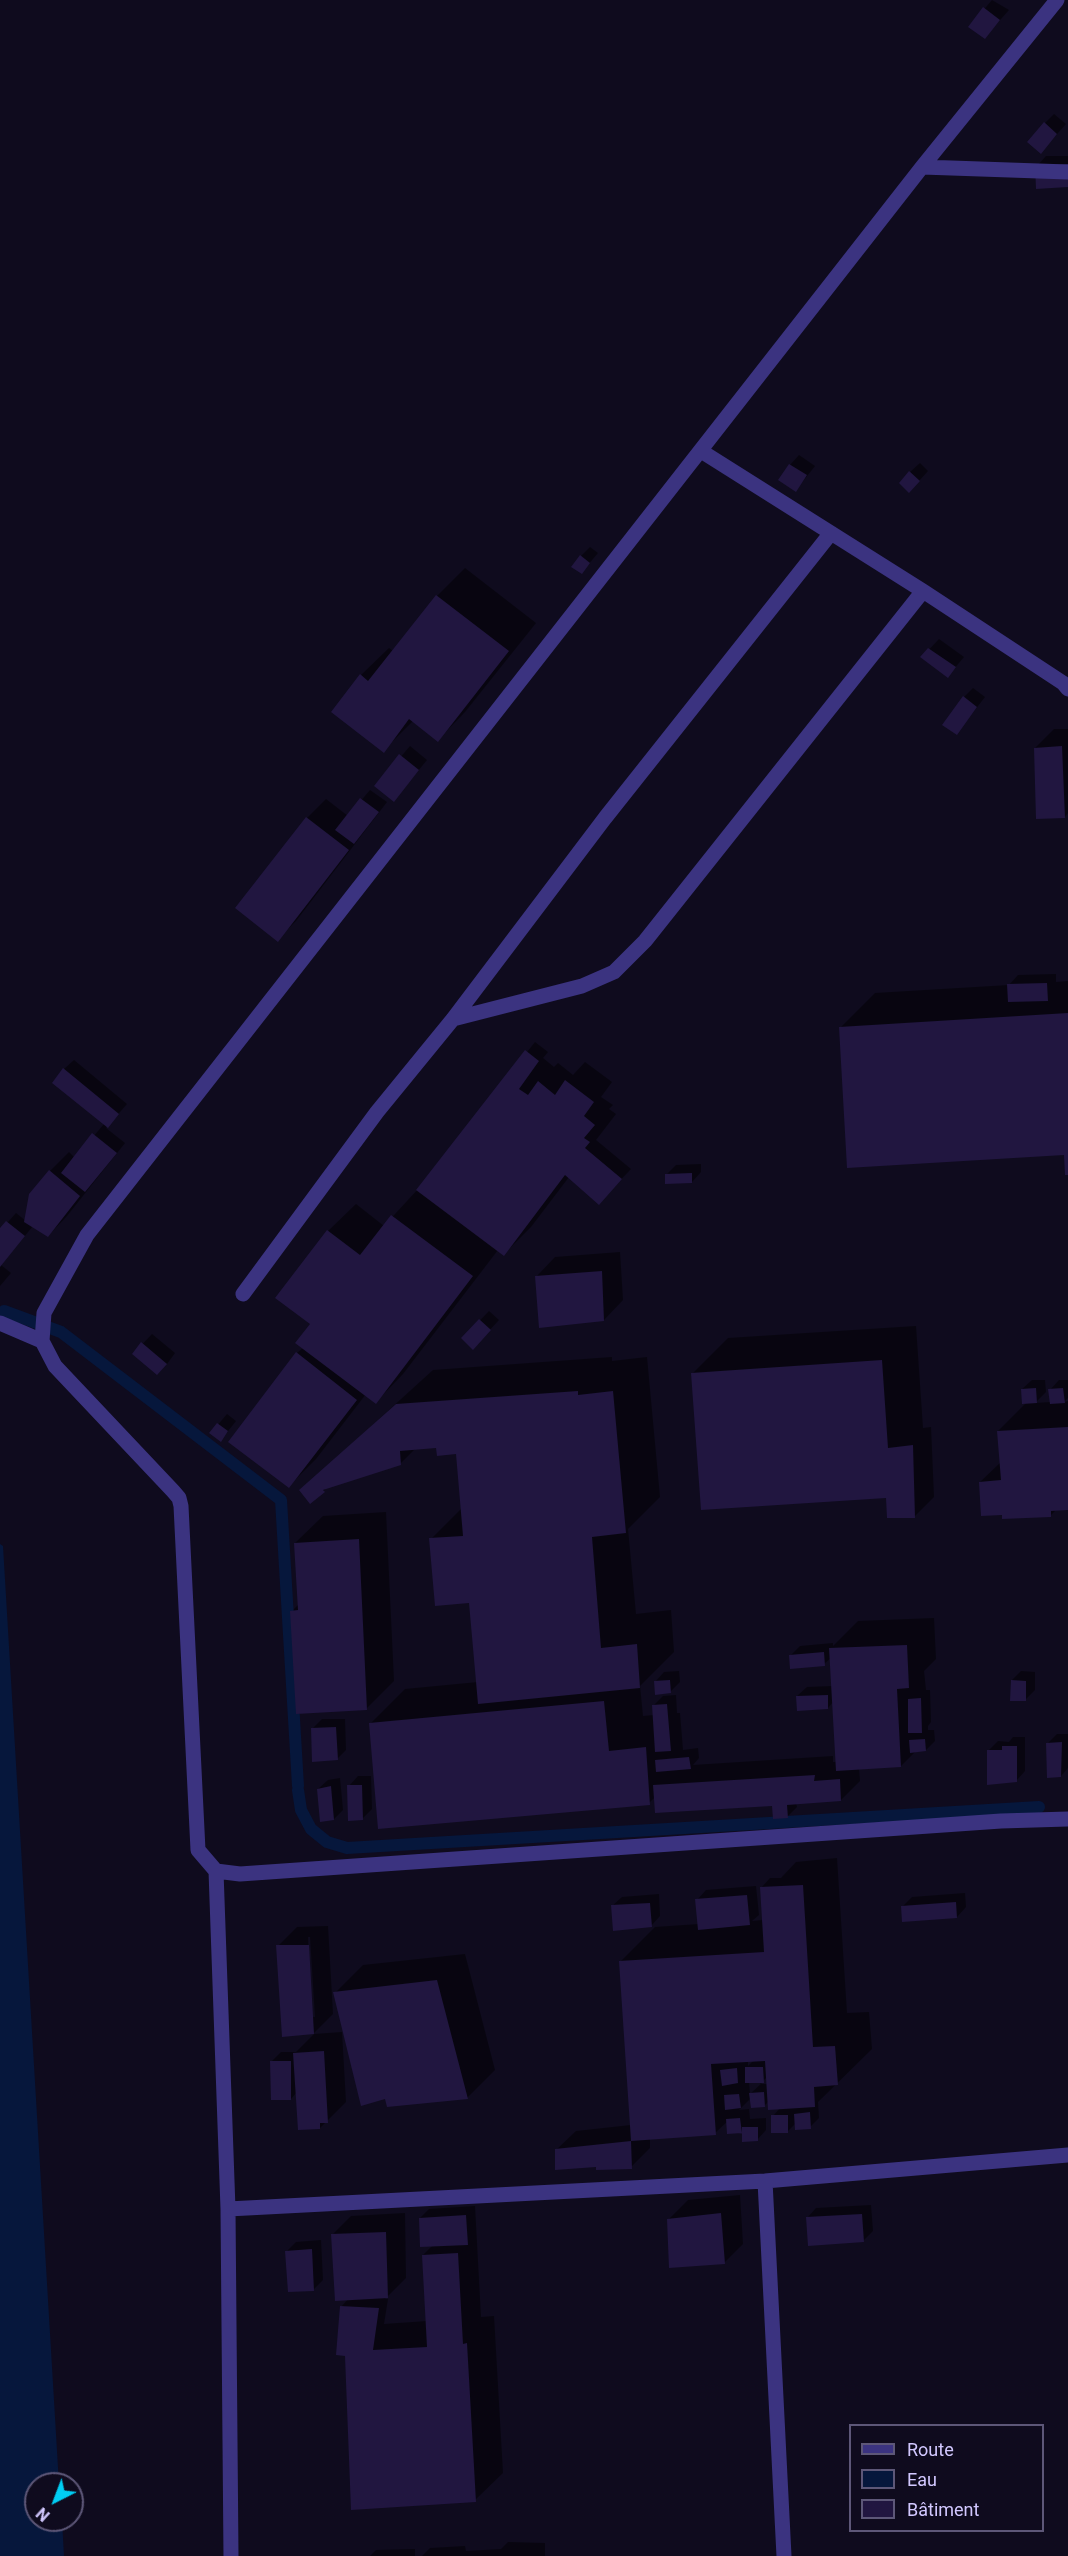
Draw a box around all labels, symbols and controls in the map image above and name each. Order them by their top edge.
legend [849,2424,1044,2532]
text: Route [907,2439,954,2460]
text: Eau [907,2469,937,2490]
north arrow [24,2472,84,2532]
text: Bâtiment [907,2499,979,2520]
text: N [32,2503,54,2525]

